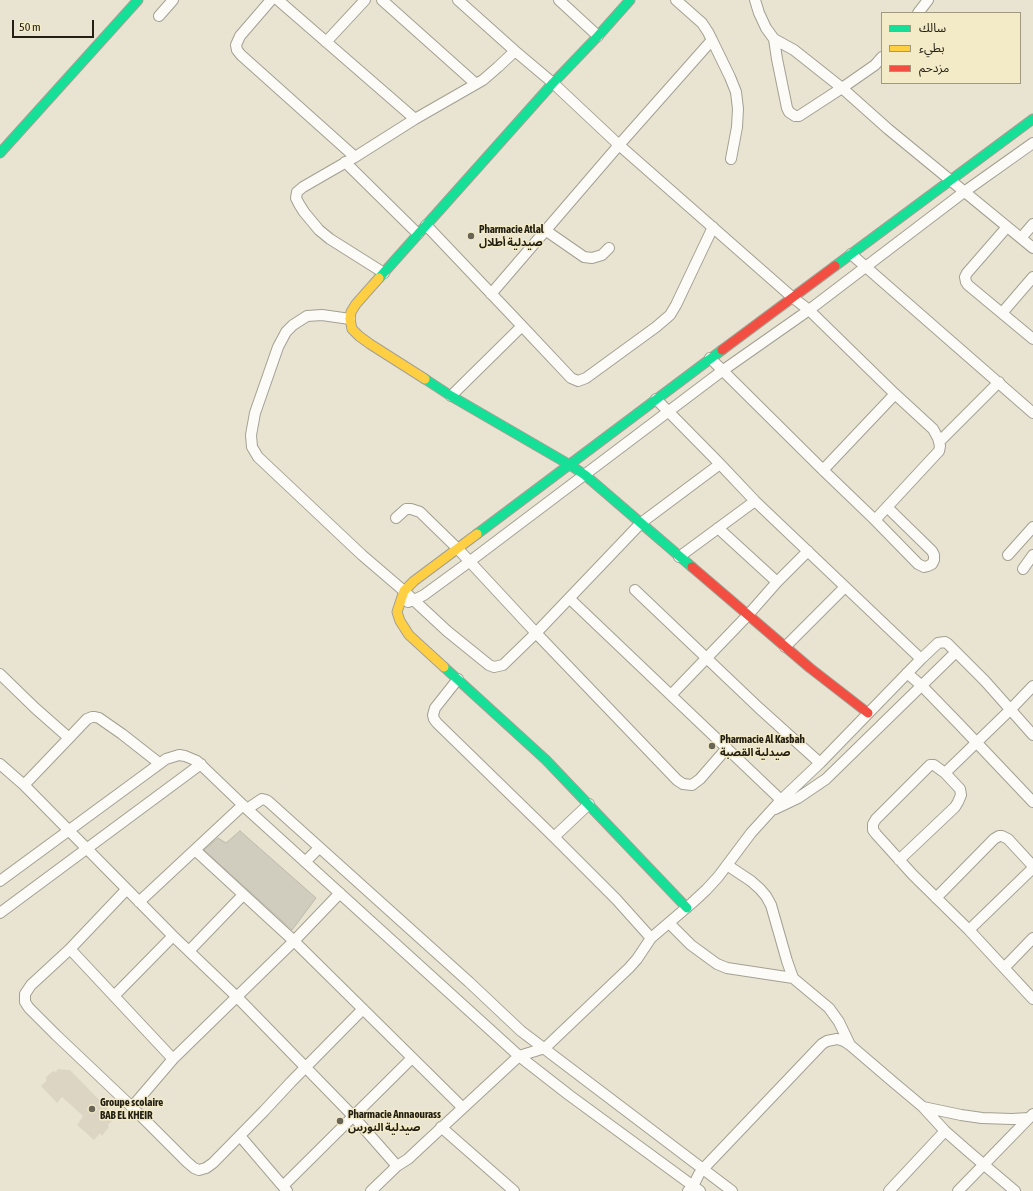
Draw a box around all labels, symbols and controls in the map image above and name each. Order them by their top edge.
scale bar [14,12,96,38]
legend [881,12,1021,84]
text: 50 m [19,20,41,34]
text: سالك [919,21,946,35]
text: بطيء [919,41,945,55]
text: مزدحم [919,61,949,75]
place label: Pharmacie Atlal صيدلية أطلال [479,223,544,249]
marker: Pharmacie Atlal صيدلية أطلال [466,231,476,241]
place label: Pharmacie Al Kasbah صيدلية القصبة [720,733,805,759]
marker: Pharmacie Al Kasbah صيدلية القصبة [707,741,717,751]
place label: Groupe scolaire BAB EL KHEIR [100,1096,163,1122]
marker: Groupe scolaire BAB EL KHEIR [87,1104,97,1114]
place label: Pharmacie Annaourass صيدلية النورس [348,1108,441,1134]
marker: Pharmacie Annaourass صيدلية النورس [335,1116,345,1126]

